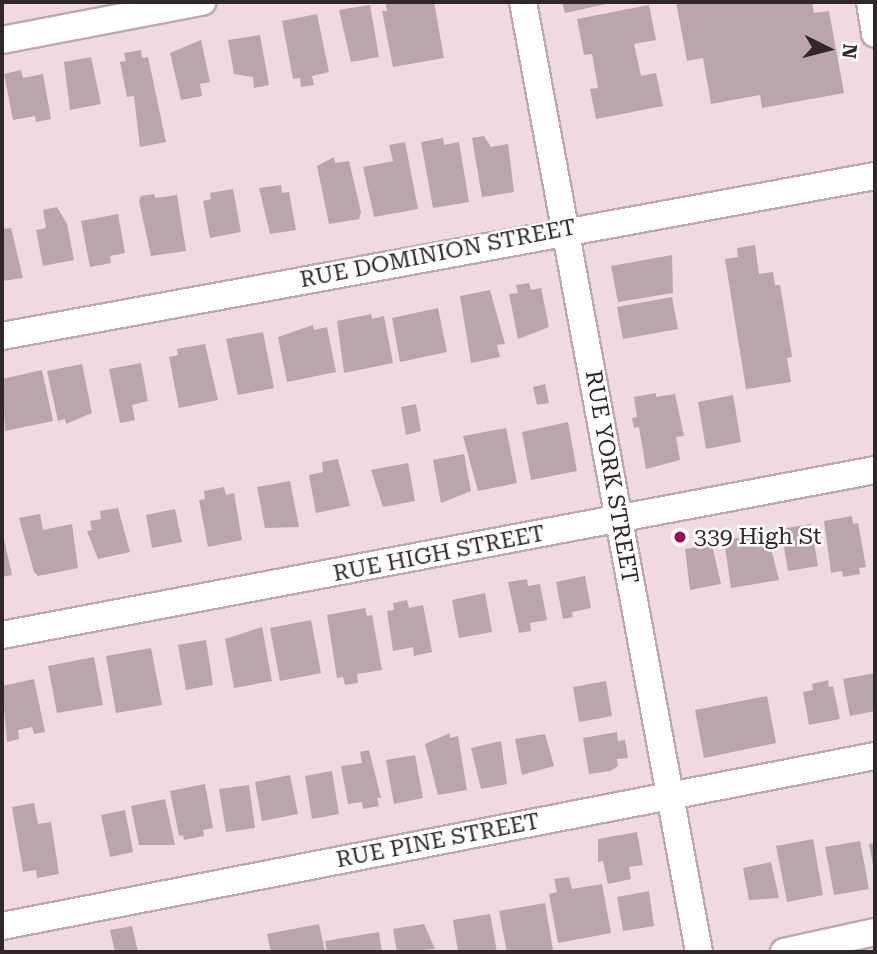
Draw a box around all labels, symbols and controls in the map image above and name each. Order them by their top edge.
north arrow [793,14,863,84]
text: N [837,43,862,60]
street label: RUE DOMINION STREET [298,214,578,294]
street label: RUE YORK STREET [579,368,643,586]
street label: RUE HIGH STREET [331,520,547,588]
place label: 339 High St [694,523,821,551]
marker: 339 High St [672,529,688,545]
street label: RUE PINE STREET [334,808,542,874]

